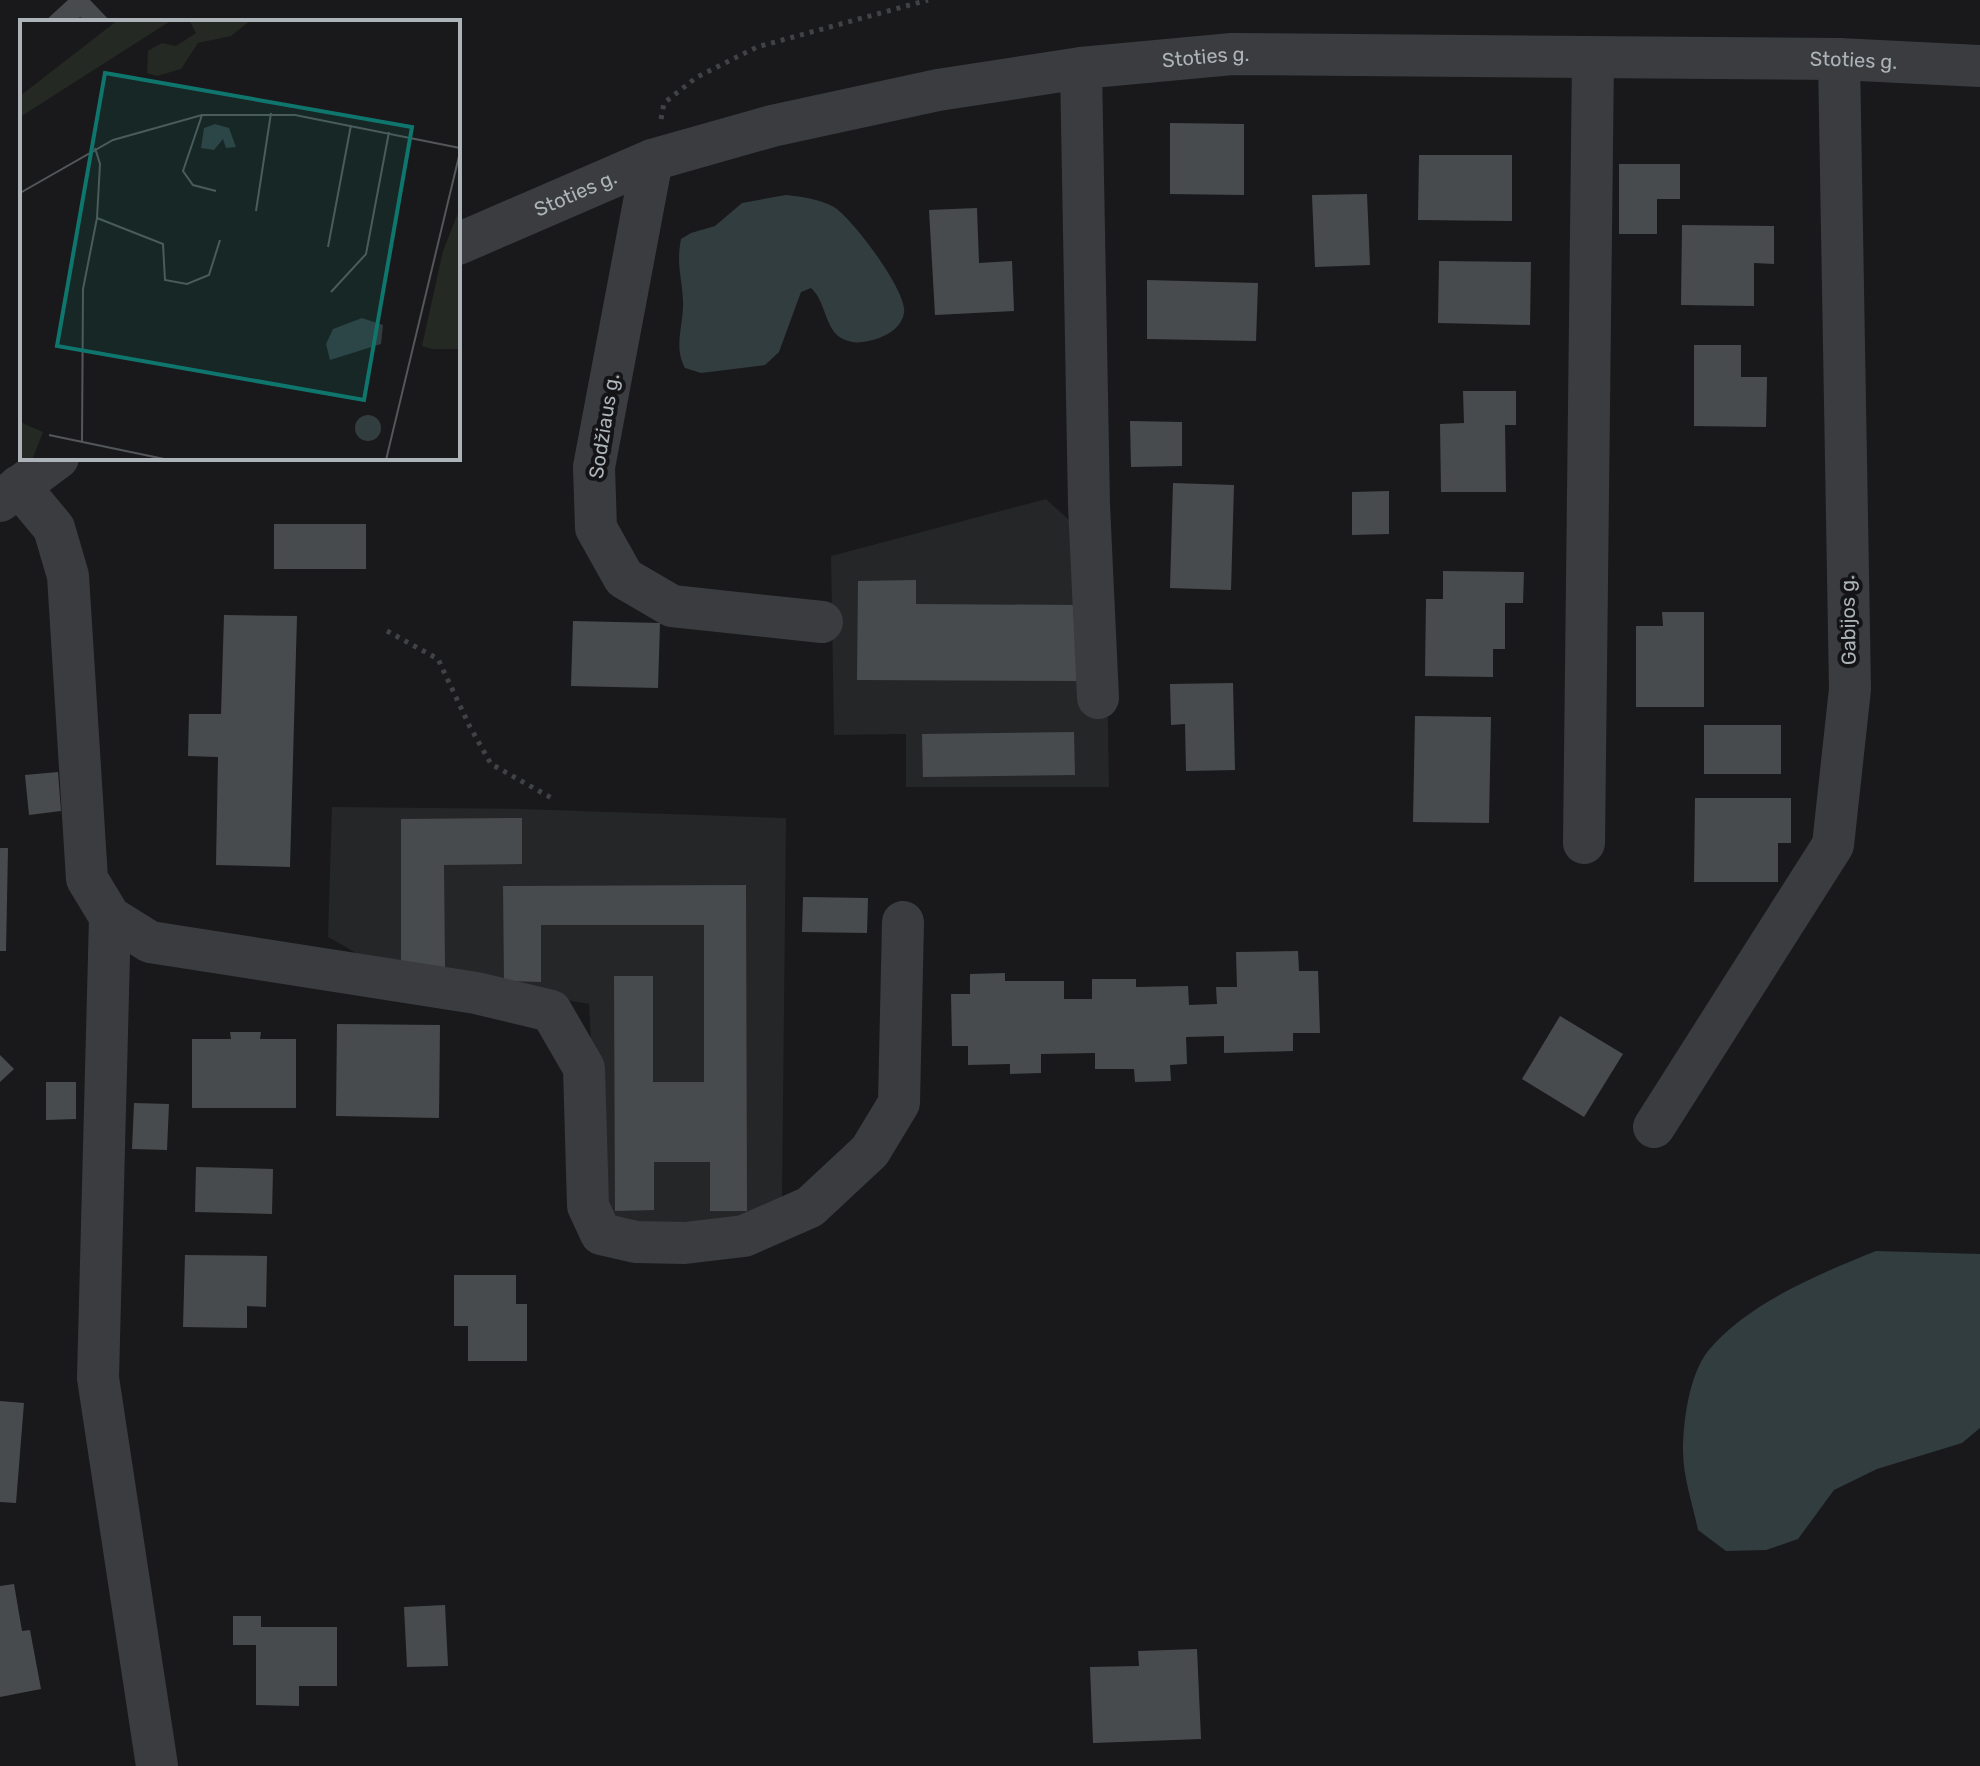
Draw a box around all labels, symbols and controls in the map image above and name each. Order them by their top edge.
inset map [20,20,460,460]
street label: Stoties g. [1161,42,1250,72]
street label: Stoties g. [1810,47,1898,74]
street label: Stoties g. [530,165,620,222]
street label: Sodžiaus g. [584,372,624,480]
street label: Gabijos g. [1835,575,1861,665]

